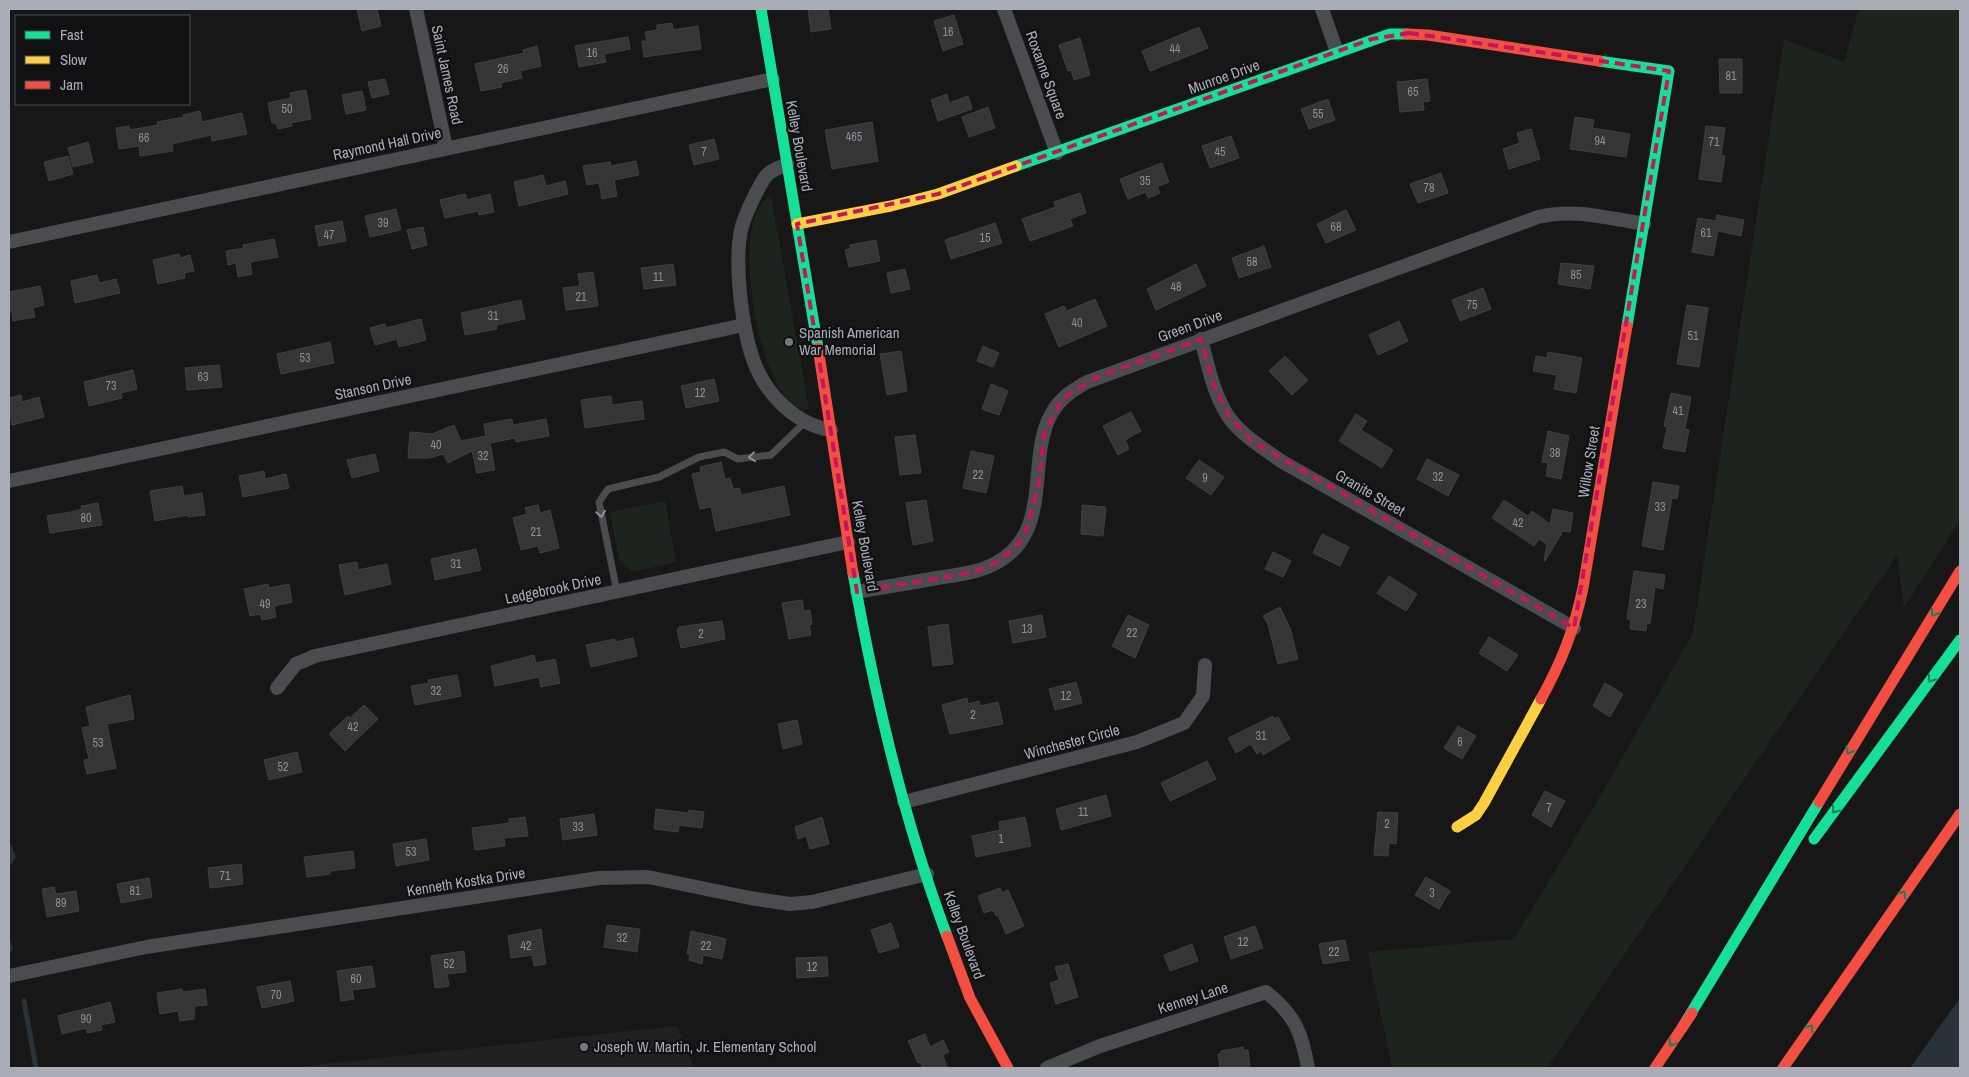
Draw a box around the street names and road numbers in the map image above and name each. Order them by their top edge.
street label: Saint James Road [427,23,468,127]
street label: Roxanne Square [1021,28,1072,122]
street label: Munroe Drive [1185,54,1263,99]
street label: Kelley Boulevard [781,99,818,193]
street label: Raymond Hall Drive [331,122,443,165]
street label: Green Drive [1155,304,1225,347]
street label: Stanson Drive [333,368,413,405]
street label: Willow Street [1572,424,1605,499]
street label: Granite Street [1332,464,1409,521]
street label: Kelley Boulevard [847,499,884,593]
street label: Ledgebrook Drive [503,568,603,609]
street label: Winchester Circle [1022,719,1122,764]
street label: Kenneth Kostka Drive [405,862,527,901]
street label: Kelley Boulevard [939,888,990,982]
street label: Kenney Lane [1155,976,1231,1019]

